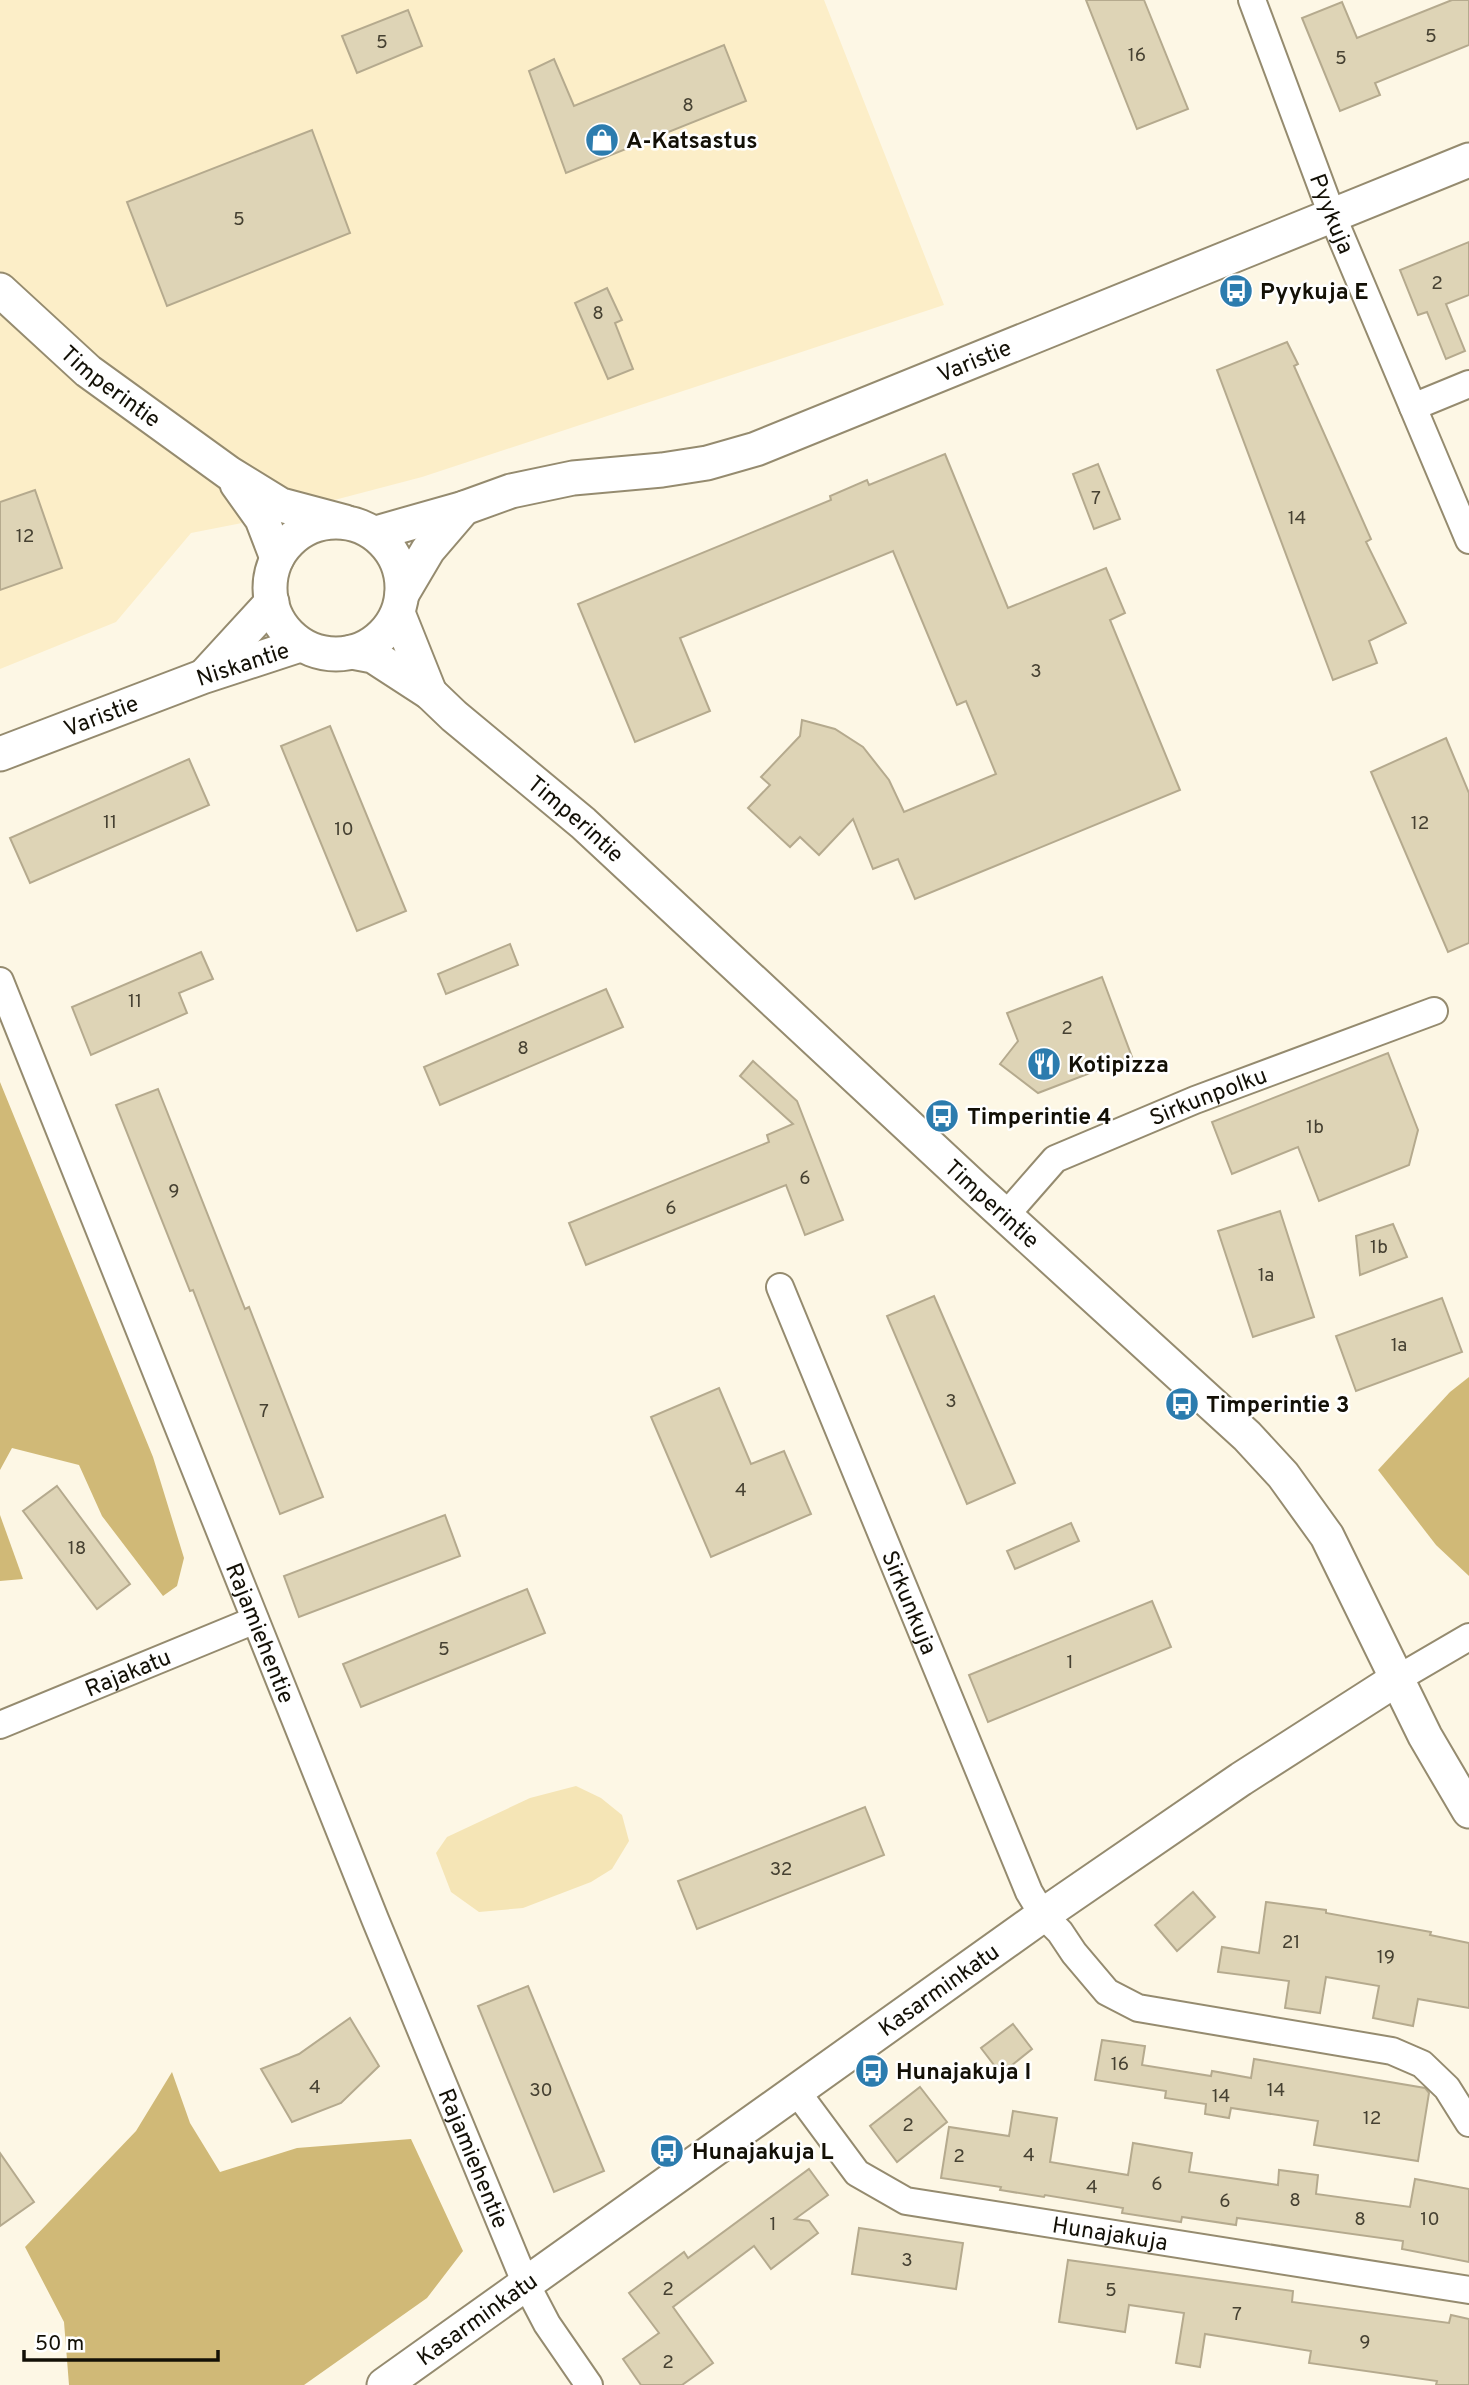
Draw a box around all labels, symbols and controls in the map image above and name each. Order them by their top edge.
house number: 5 [1425,25,1437,49]
house number: 5 [376,31,388,55]
house number: 16 [1128,44,1146,68]
house number: 5 [1335,47,1347,71]
house number: 8 [682,94,694,118]
shop icon: A-Katsastus [583,121,621,159]
place label: A-Katsastus [626,128,758,157]
street label: Pyykuja [1301,170,1359,259]
house number: 5 [233,208,245,232]
bus stop icon: Pyykuja E [1217,272,1255,310]
house number: 2 [1431,272,1443,296]
place label: Pyykuja E [1260,279,1369,308]
house number: 8 [592,302,604,326]
street label: Varistie [934,335,1016,391]
street label: Timperintie [53,341,165,436]
house number: 7 [1091,487,1101,511]
house number: 14 [1288,507,1306,531]
house number: 12 [16,525,34,549]
street label: Niskantie [193,637,294,695]
house number: 3 [1030,660,1042,684]
street label: Varistie [60,691,143,745]
street label: Timperintie [520,771,629,870]
house number: 11 [103,811,117,835]
house number: 12 [1411,812,1429,836]
house number: 10 [334,818,354,842]
house number: 11 [128,990,142,1014]
house number: 2 [1061,1017,1073,1041]
house number: 8 [517,1037,529,1061]
restaurant icon: Kotipizza [1025,1045,1063,1083]
place label: Kotipizza [1068,1052,1169,1081]
street label: Sirkunpolku [1146,1062,1272,1134]
bus stop icon: Timperintie 4 [923,1097,961,1135]
place label: Timperintie 4 [967,1104,1112,1133]
house number: 1b [1306,1116,1324,1140]
street label: Timperintie [937,1155,1044,1256]
house number: 6 [799,1167,811,1191]
house number: 9 [168,1180,180,1204]
house number: 6 [665,1197,677,1221]
house number: 1b [1370,1236,1388,1260]
house number: 1a [1258,1264,1274,1288]
house number: 1a [1391,1334,1407,1358]
bus stop icon: Timperintie 3 [1163,1385,1201,1423]
house number: 3 [945,1390,957,1414]
place label: Timperintie 3 [1206,1392,1350,1421]
house number: 7 [259,1400,269,1424]
house number: 4 [735,1479,747,1503]
house number: 18 [68,1537,86,1561]
street label: Sirkunkuja [873,1547,942,1660]
street label: Rajamiehentie [217,1559,299,1708]
house number: 5 [438,1638,450,1662]
street label: Rajakatu [81,1644,176,1705]
house number: 1 [1066,1651,1074,1675]
house number: 32 [770,1858,792,1882]
house number: 21 [1282,1931,1300,1955]
street label: Kasarminkatu [874,1939,1006,2045]
house number: 19 [1377,1946,1395,1970]
bus stop icon: Hunajakuja I [853,2052,891,2090]
house number: 16 [1111,2053,1129,2077]
place label: Hunajakuja I [896,2059,1031,2088]
house number: 4 [309,2076,321,2100]
house number: 30 [529,2079,553,2103]
house number: 14 [1267,2079,1285,2103]
street label: Rajamiehentie [430,2085,513,2233]
house number: 14 [1212,2085,1230,2109]
house number: 12 [1363,2107,1381,2131]
house number: 2 [902,2114,914,2138]
bus stop icon: Hunajakuja L [648,2132,686,2170]
place label: Hunajakuja L [692,2139,833,2168]
house number: 4 [1023,2144,1035,2168]
house number: 2 [953,2145,965,2169]
house number: 6 [1151,2173,1163,2197]
house number: 4 [1086,2176,1098,2200]
house number: 8 [1289,2189,1301,2213]
house number: 6 [1219,2190,1231,2214]
house number: 8 [1354,2208,1366,2232]
house number: 10 [1420,2208,1440,2232]
street label: Hunajakuja [1050,2212,1170,2259]
house number: 1 [769,2213,777,2237]
house number: 3 [901,2249,913,2273]
street label: Kasarminkatu [412,2268,544,2374]
house number: 2 [662,2278,674,2302]
house number: 5 [1105,2279,1117,2303]
house number: 7 [1232,2303,1242,2327]
scale bar [24,2318,219,2362]
text: 50 m [35,2331,84,2358]
house number: 9 [1359,2331,1371,2355]
house number: 2 [662,2351,674,2375]

